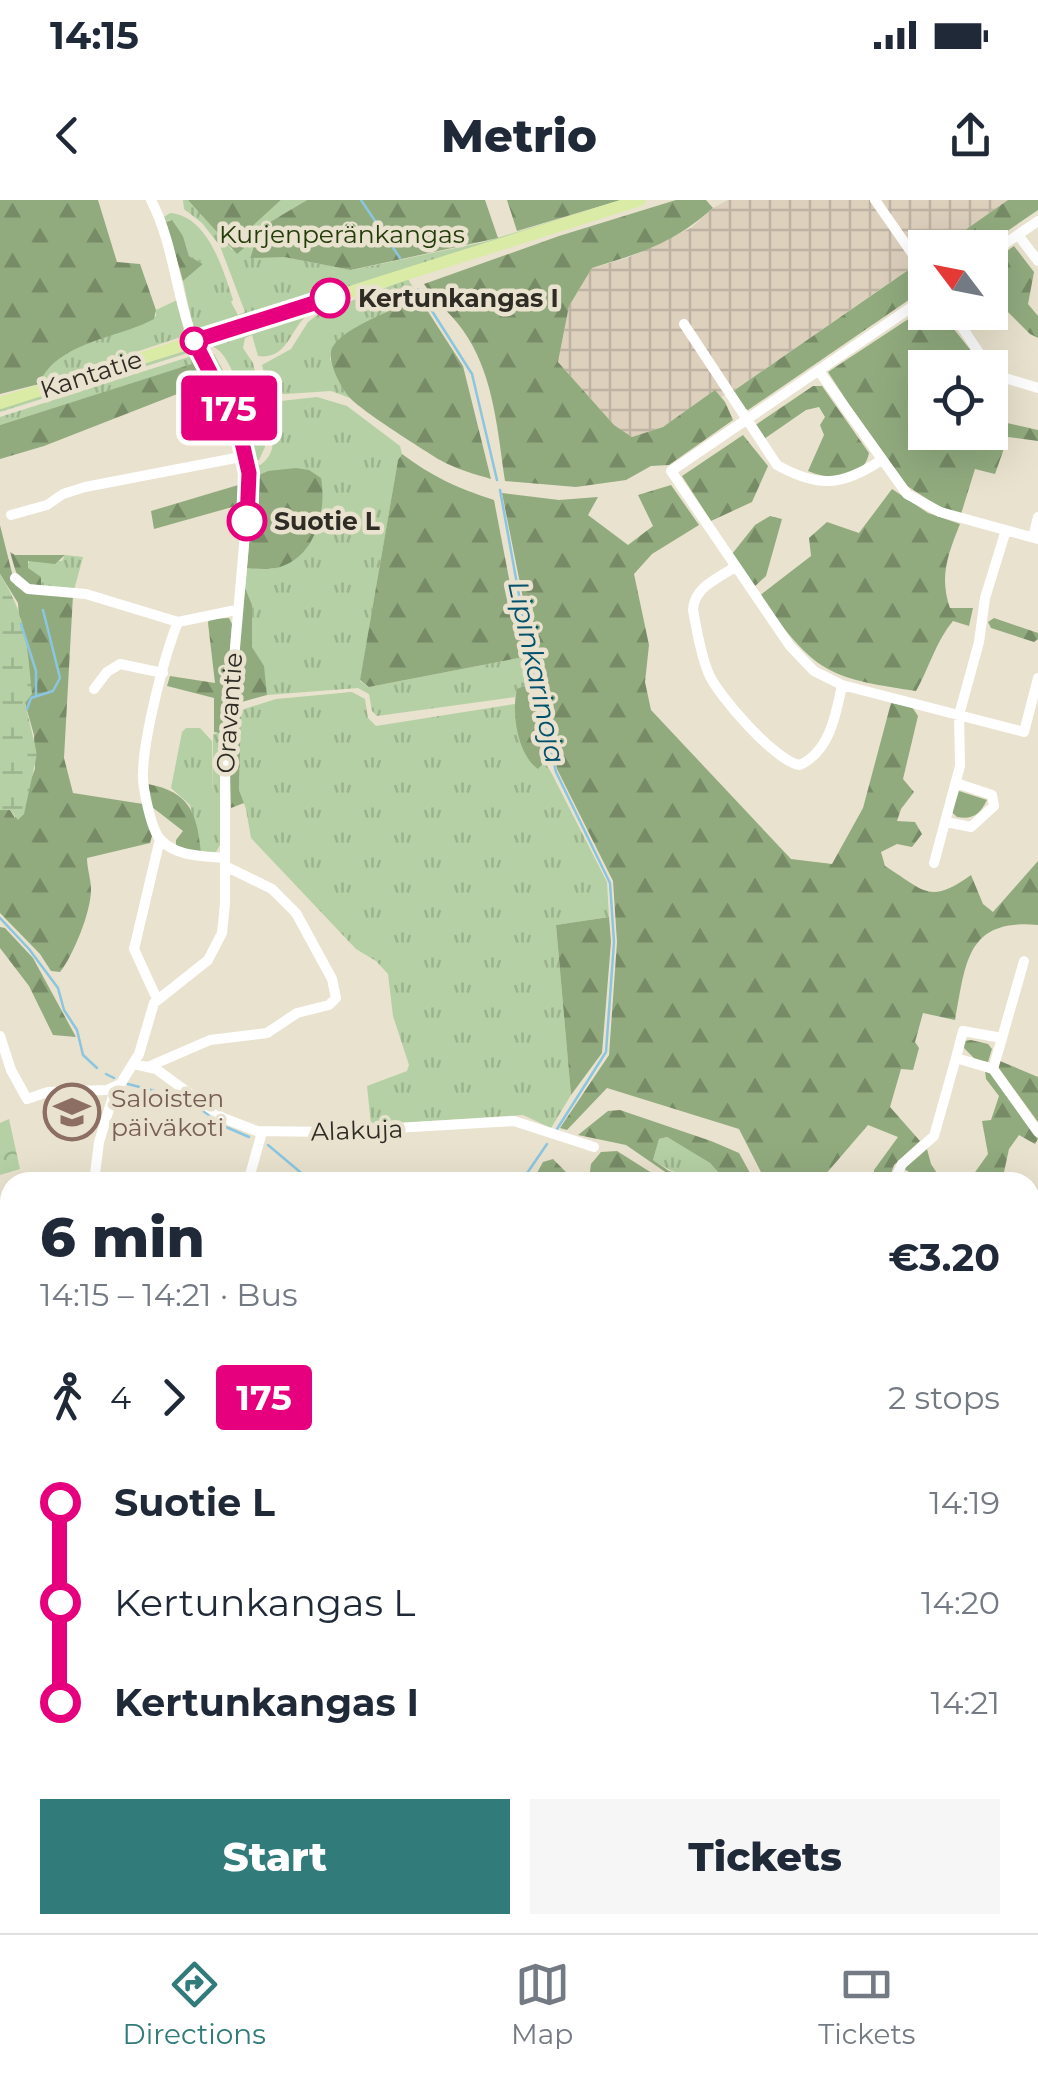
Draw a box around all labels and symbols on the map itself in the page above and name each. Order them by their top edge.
park label: Kurjenperänkangas [219,219,465,249]
north arrow [908,230,1008,330]
marker: Kertunkangas I [311,279,349,317]
place label: Kertunkangas I [358,283,559,313]
unlabelled marker [181,328,207,354]
street label: Kantatie [36,343,146,405]
line badge: 175 [172,376,286,440]
marker: Suotie L [228,502,266,540]
place label: Suotie L [274,506,380,536]
water label: Lipinkarinoja [501,577,573,767]
street label: Oravantie [210,652,248,774]
school or university icon: Saloisten päiväkoti [42,1082,102,1142]
place label: Saloisten päiväkoti [111,1083,224,1142]
street label: Alakuja [310,1113,404,1147]

